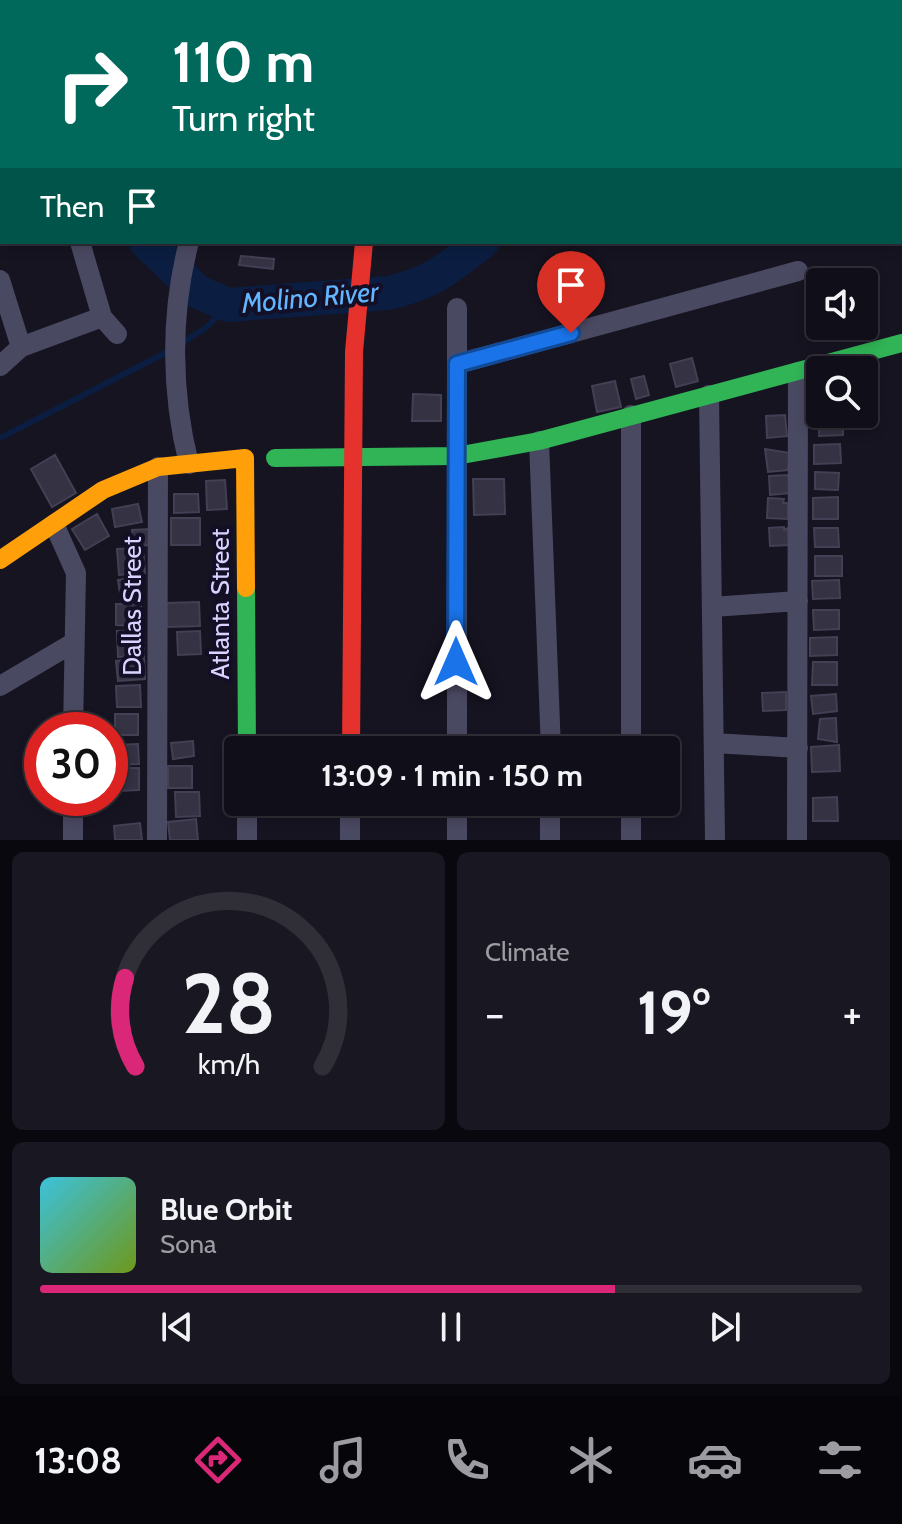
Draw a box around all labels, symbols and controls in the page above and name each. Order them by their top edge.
text: 110 m [172,28,314,96]
icon: right [40,32,144,136]
text: Turn right [172,96,315,140]
icon: arrive [120,184,164,228]
text: Then [40,188,104,225]
pin [537,251,605,333]
icon: arrive [549,263,593,307]
map controls [806,268,878,428]
button: sound [806,268,878,340]
water label: Molino River [239,274,381,320]
button: search [806,356,878,428]
street label: Atlanta Street [204,528,236,679]
street label: Dallas Street [116,536,148,676]
position arrow [414,620,498,704]
speed limit sign: 30 [24,712,128,816]
text: 13:09 · 1 min · 150 m [321,757,583,794]
text: Climate [485,936,570,968]
text: 28 [181,953,276,1054]
text: 19° [637,976,710,1049]
text: − [485,987,504,1040]
text: + [843,987,862,1040]
text: km/h [197,1046,260,1081]
text: Blue Orbit [160,1191,292,1228]
text: Sona [160,1228,217,1260]
icon: previous [155,1305,199,1349]
icon: pause [429,1305,473,1349]
icon: next [703,1305,747,1349]
icon: directions [190,1432,246,1488]
icon: music [315,1432,371,1488]
icon: phone [439,1432,495,1488]
icon: climate [563,1432,619,1488]
icon: car [687,1432,743,1488]
icon: filters [812,1432,868,1488]
text: 13:08 [34,1438,122,1482]

